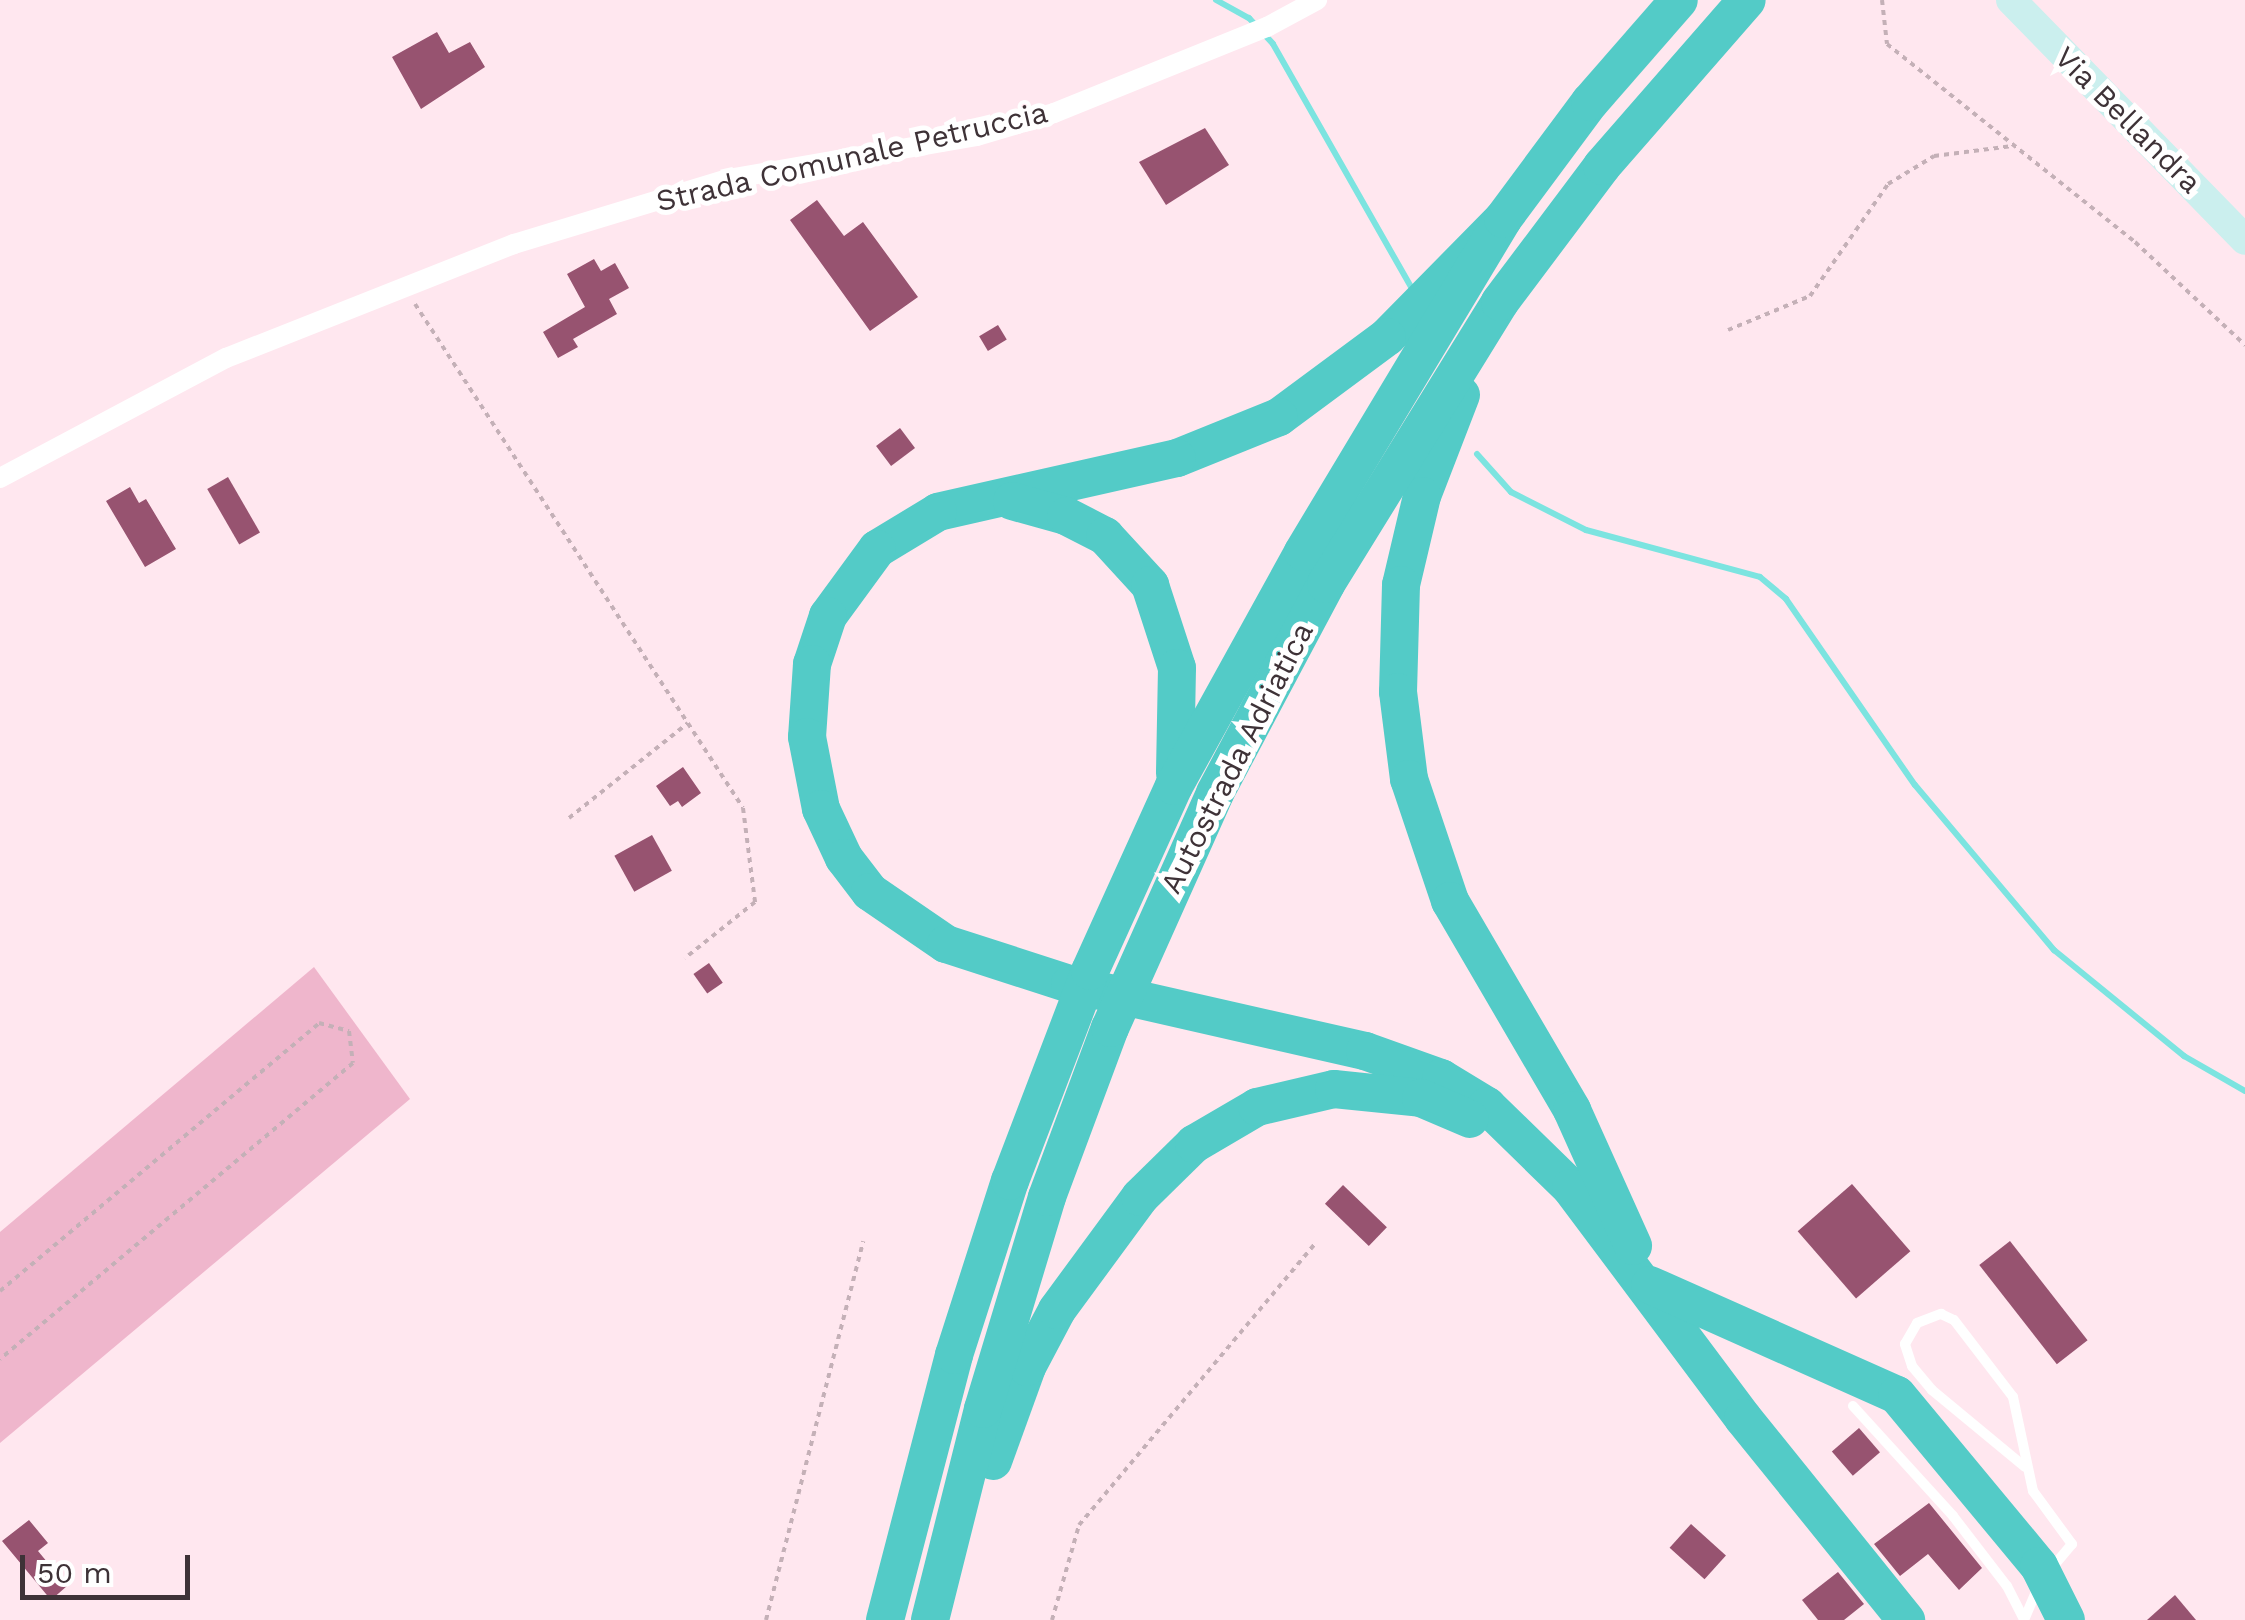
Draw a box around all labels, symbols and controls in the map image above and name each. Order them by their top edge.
street label: Via Bellandra [2047,39,2209,201]
street label: Strada Comunale Petruccia [652,94,1052,220]
street label: Autostrada Adriatica [1153,616,1321,900]
scale bar [25,1535,195,1597]
text: 50 m [37,1555,112,1590]

